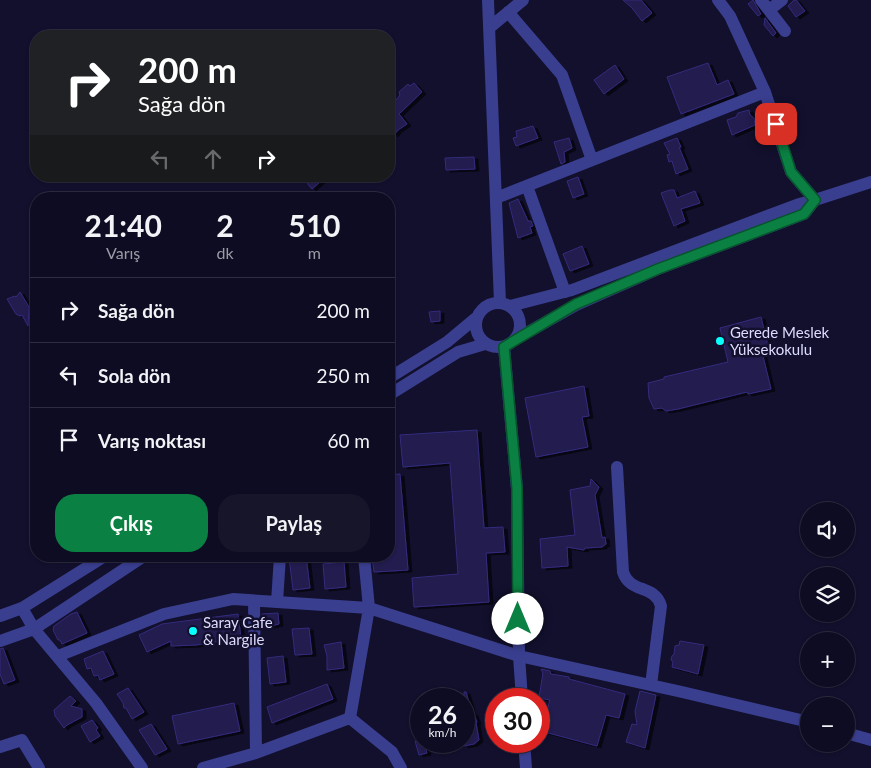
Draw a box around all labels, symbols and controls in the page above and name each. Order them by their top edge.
text: 200 m [138,48,237,90]
icon: right [55,50,120,115]
text: Sağa dön [138,90,226,117]
pin [755,103,797,145]
icon: arrive [762,110,790,138]
icon: left [146,145,174,173]
icon: ahead [199,145,227,173]
icon: right [252,145,280,173]
text: 21:40 [85,207,162,243]
text: 2 [216,207,234,243]
text: 510 [288,207,340,243]
text: Varış [106,243,140,262]
text: dk [217,243,234,262]
text: m [308,243,321,262]
icon: right [55,296,83,324]
text: Sağa dön [98,299,175,322]
text: 200 m [316,299,370,322]
place label: Gerede Meslek Yüksekokulu [730,323,830,358]
marker: Gerede Meslek Yüksekokulu [714,335,726,347]
icon: left [55,361,83,389]
text: Sola dön [98,364,171,387]
text: 250 m [316,364,370,387]
icon: arrive [55,426,83,454]
text: Varış noktası [98,429,206,452]
text: 60 m [327,429,370,452]
button: Çıkış [55,494,208,552]
button: Paylaş [218,494,370,552]
map controls [800,502,855,752]
button: sound [800,502,855,557]
button: layers [800,567,855,622]
position arrow [491,592,543,644]
place label: Saray Cafe & Nargile [203,613,273,648]
marker: Saray Cafe & Nargile [187,625,199,637]
button: + [800,632,855,687]
speed limit sign: 30 [485,688,550,753]
button: − [800,697,855,752]
text: 26 [428,699,457,729]
text: km/h [428,725,457,740]

